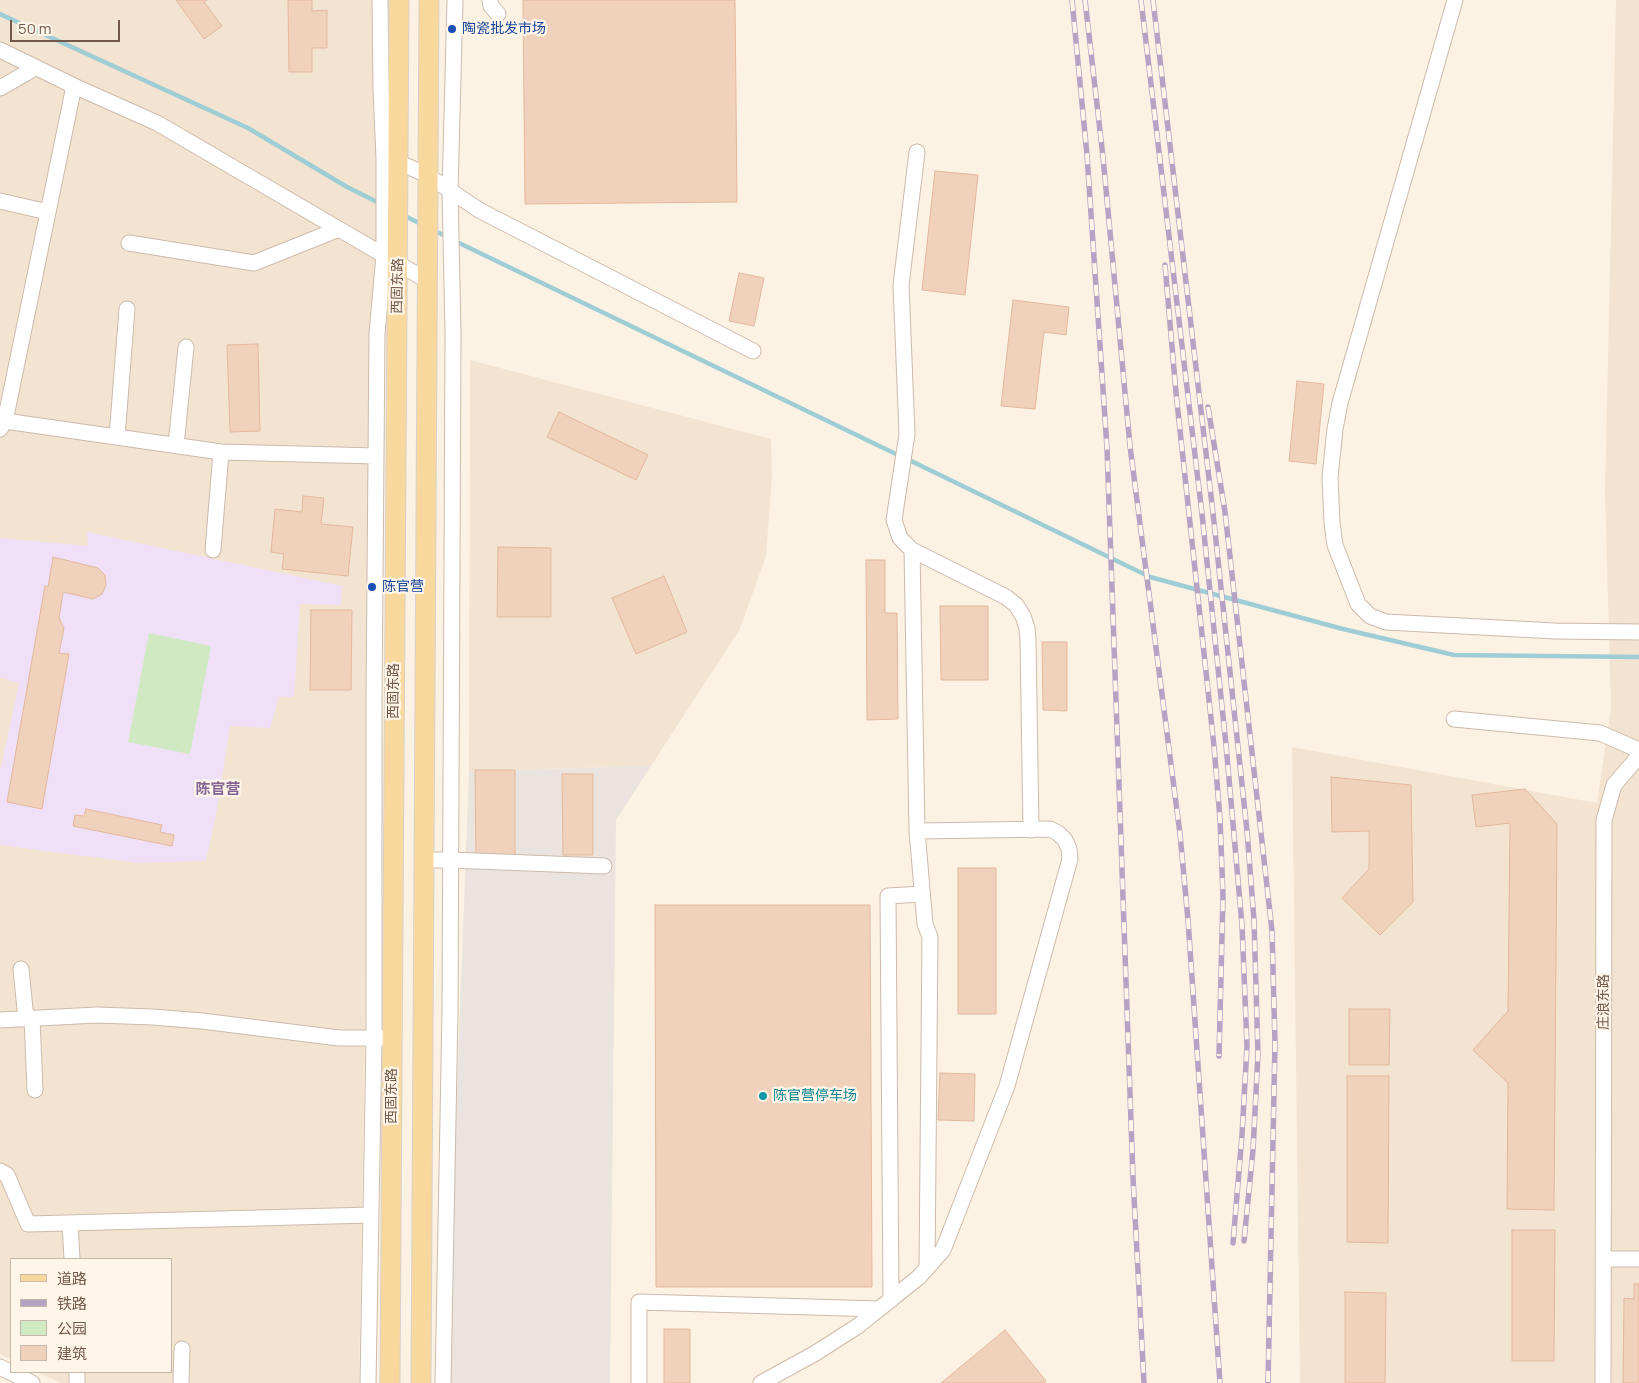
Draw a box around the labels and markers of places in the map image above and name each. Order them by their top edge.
place label: 陶瓷批发市场 [462,21,546,37]
marker: 陶瓷批发市场 [446,23,458,35]
place label: 陈官营 [382,579,424,595]
marker: 陈官营 [366,581,378,593]
place label: 陈官营停车场 [773,1088,857,1104]
marker: 陈官营停车场 [757,1090,769,1102]

